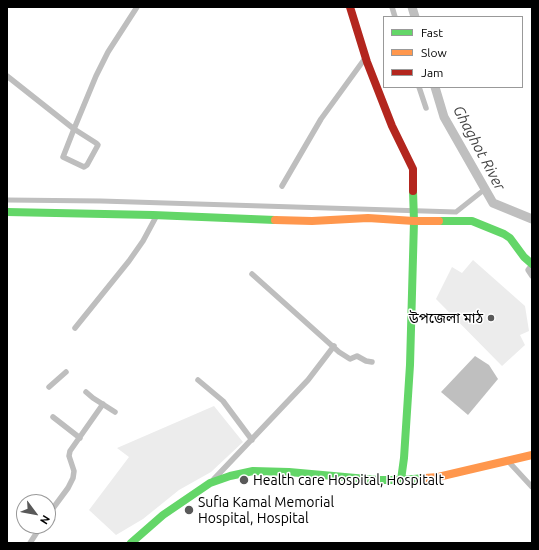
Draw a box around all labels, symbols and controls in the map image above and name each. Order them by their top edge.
legend [383,16,523,88]
text: Fast [421,26,443,39]
text: Slow [421,46,447,59]
text: Jam [421,66,443,79]
water label: Ghaghot River [449,102,509,194]
place label: উপজেলা মাঠ [409,310,483,326]
marker: উপজেলা মাঠ [486,313,496,323]
place label: Health care Hospital, Hospitalt [253,472,444,488]
marker: Health care Hospital, Hospitalt [238,474,250,486]
north arrow [16,494,56,534]
place label: Sufia Kamal Memorial Hospital, Hospital [198,494,334,526]
marker: Sufia Kamal Memorial Hospital, Hospital [183,504,195,516]
text: N [38,513,53,526]

